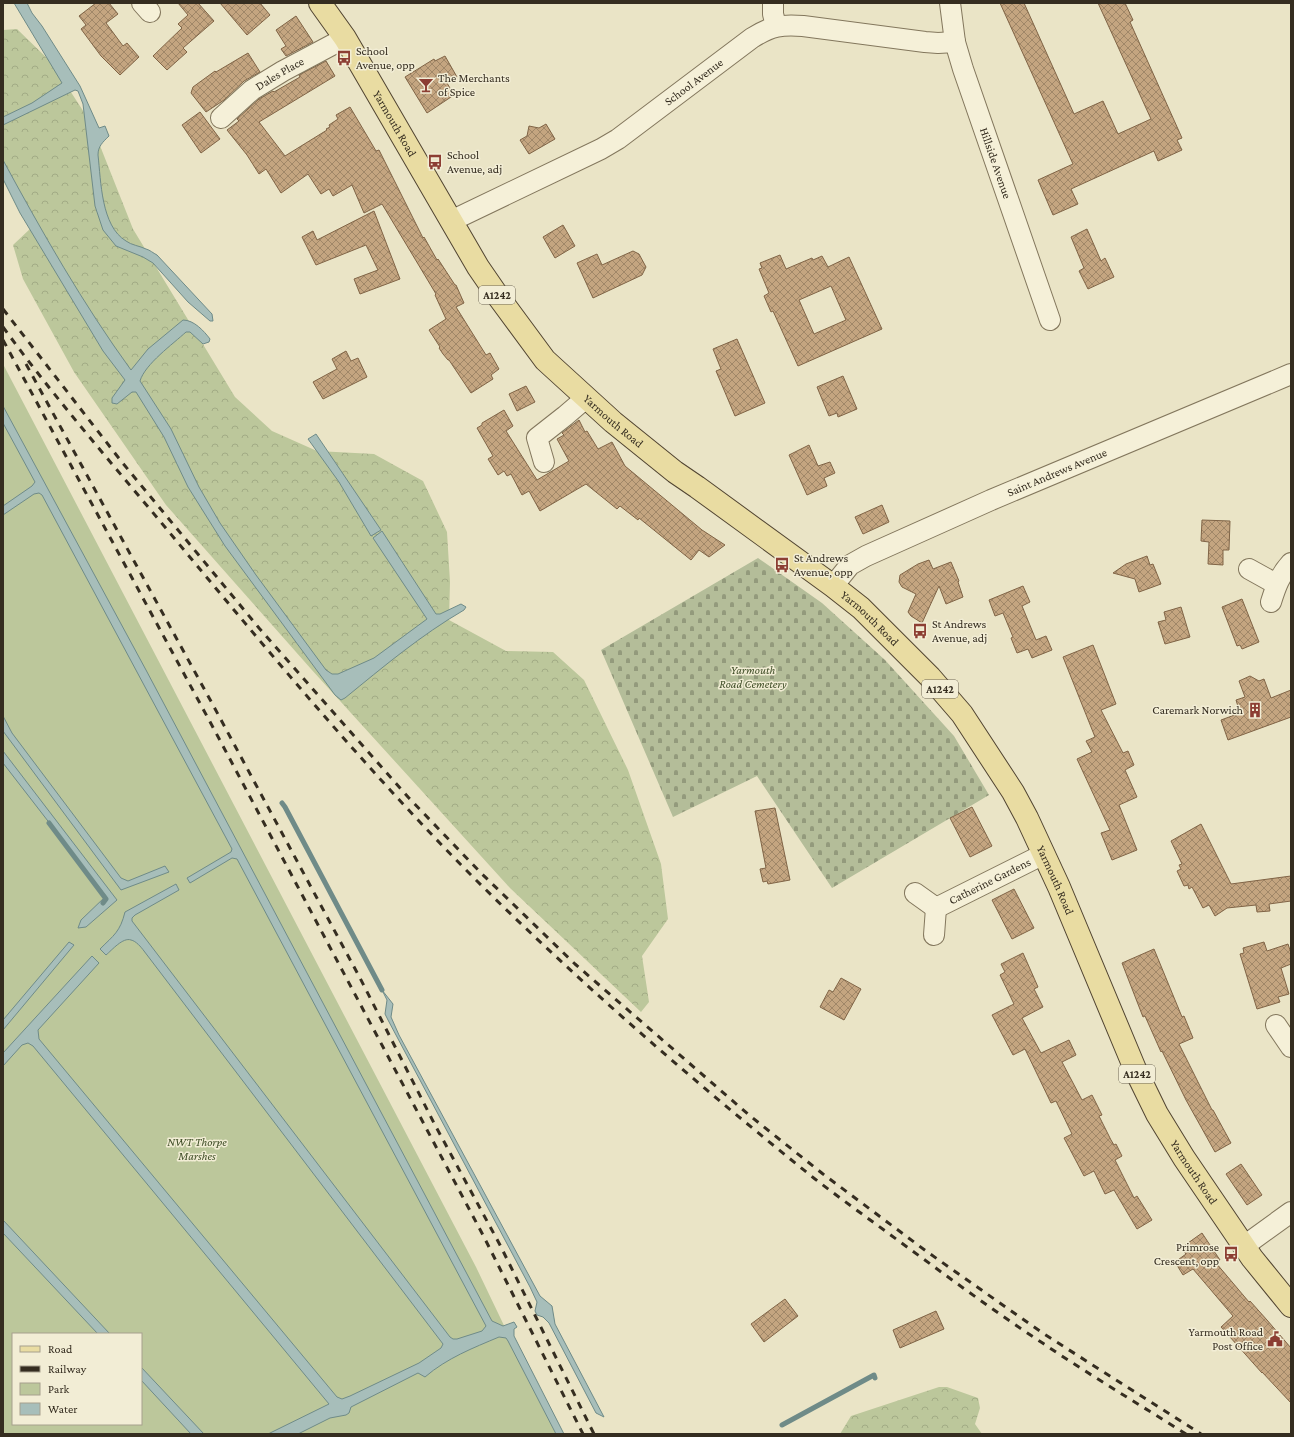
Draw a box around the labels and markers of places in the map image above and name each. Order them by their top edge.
place label: School Avenue, opp [356,44,415,72]
bus stop icon: School Avenue, opp [335,49,353,67]
place label: The Merchants of Spice [438,71,510,99]
bar icon: The Merchants of Spice [417,76,435,94]
place label: School Avenue, adj [447,148,502,176]
bus stop icon: School Avenue, adj [426,153,444,171]
place label: St Andrews Avenue, opp [794,551,853,579]
bus stop icon: St Andrews Avenue, opp [773,556,791,574]
place label: St Andrews Avenue, adj [932,617,987,645]
bus stop icon: St Andrews Avenue, adj [911,622,929,640]
building icon: Caremark Norwich [1246,701,1264,719]
place label: Caremark Norwich [1152,703,1244,717]
place label: Primrose Crescent, opp [1154,1240,1219,1268]
bus stop icon: Primrose Crescent, opp [1222,1245,1240,1263]
place label: Yarmouth Road Post Office [1189,1325,1264,1353]
public building icon: Yarmouth Road Post Office [1266,1330,1284,1348]

